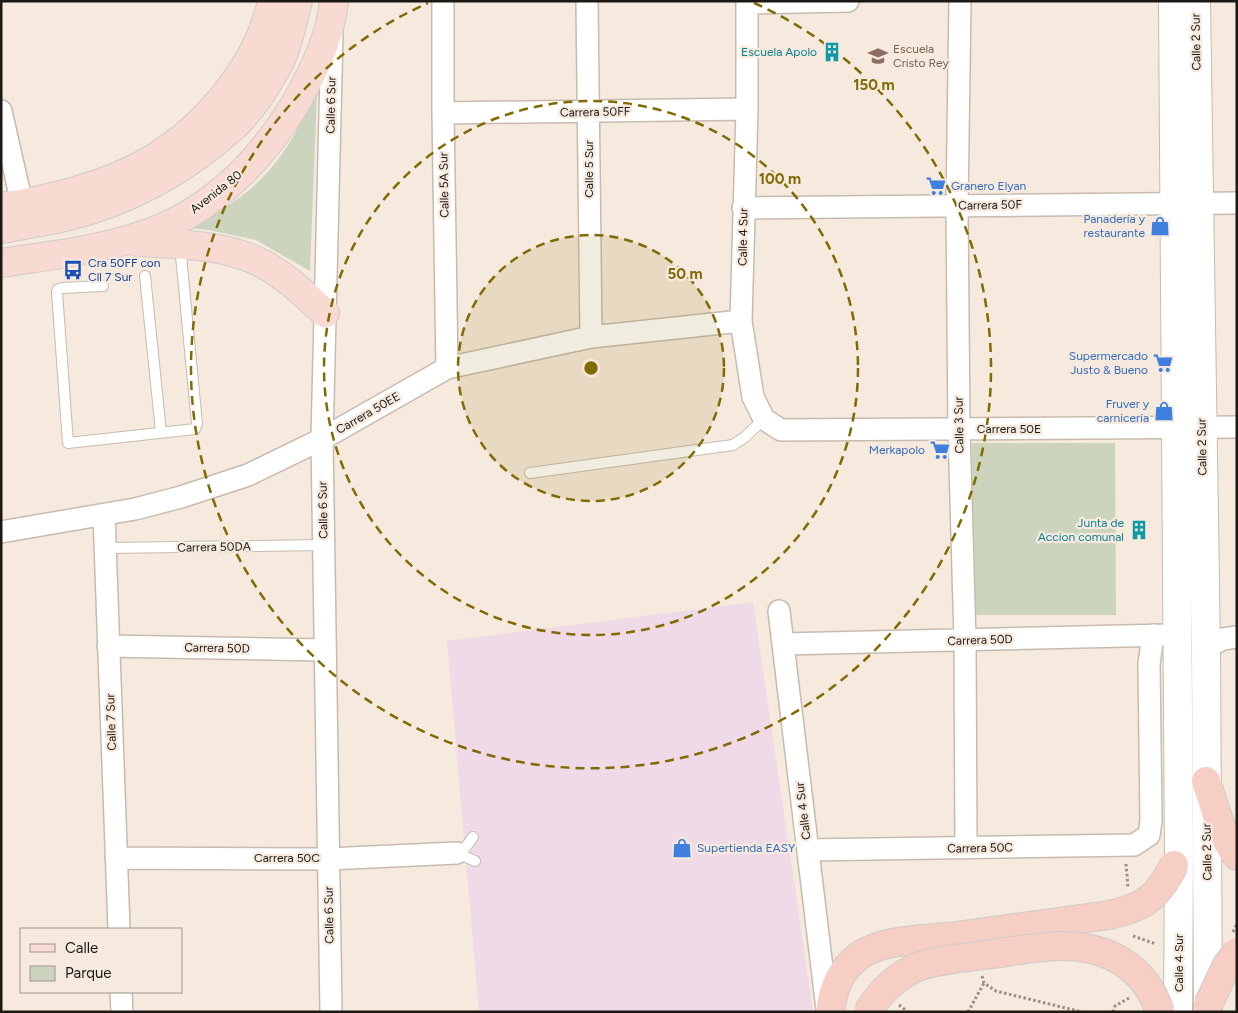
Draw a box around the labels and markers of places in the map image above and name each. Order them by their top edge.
building icon: Escuela Apolo [821,41,843,63]
place label: Escuela Cristo Rey [893,42,949,70]
place label: Escuela Apolo [741,45,817,59]
school or university icon: Escuela Cristo Rey [867,45,889,67]
supermarket icon: Granero Elyan [925,175,947,197]
place label: Granero Elyan [951,179,1027,193]
place label: Panadería y restaurante [1083,212,1146,240]
shop icon: Panadería y restaurante [1149,215,1171,237]
place label: Cra 50FF con Cll 7 Sur [88,256,161,284]
bus stop icon: Cra 50FF con Cll 7 Sur [62,259,84,281]
place label: Supermercado Justo & Bueno [1069,349,1148,377]
supermarket icon: Supermercado Justo & Bueno [1152,352,1174,374]
centre of rings [582,359,600,377]
place label: Fruver y carnicería [1097,397,1150,425]
shop icon: Fruver y carnicería [1153,400,1175,422]
supermarket icon: Merkapolo [929,439,951,461]
place label: Merkapolo [869,443,925,457]
place label: Junta de Accion comunal [1038,516,1124,544]
building icon: Junta de Accion comunal [1128,519,1150,541]
shop icon: Supertienda EASY [671,837,693,859]
place label: Supertienda EASY [697,841,796,855]

